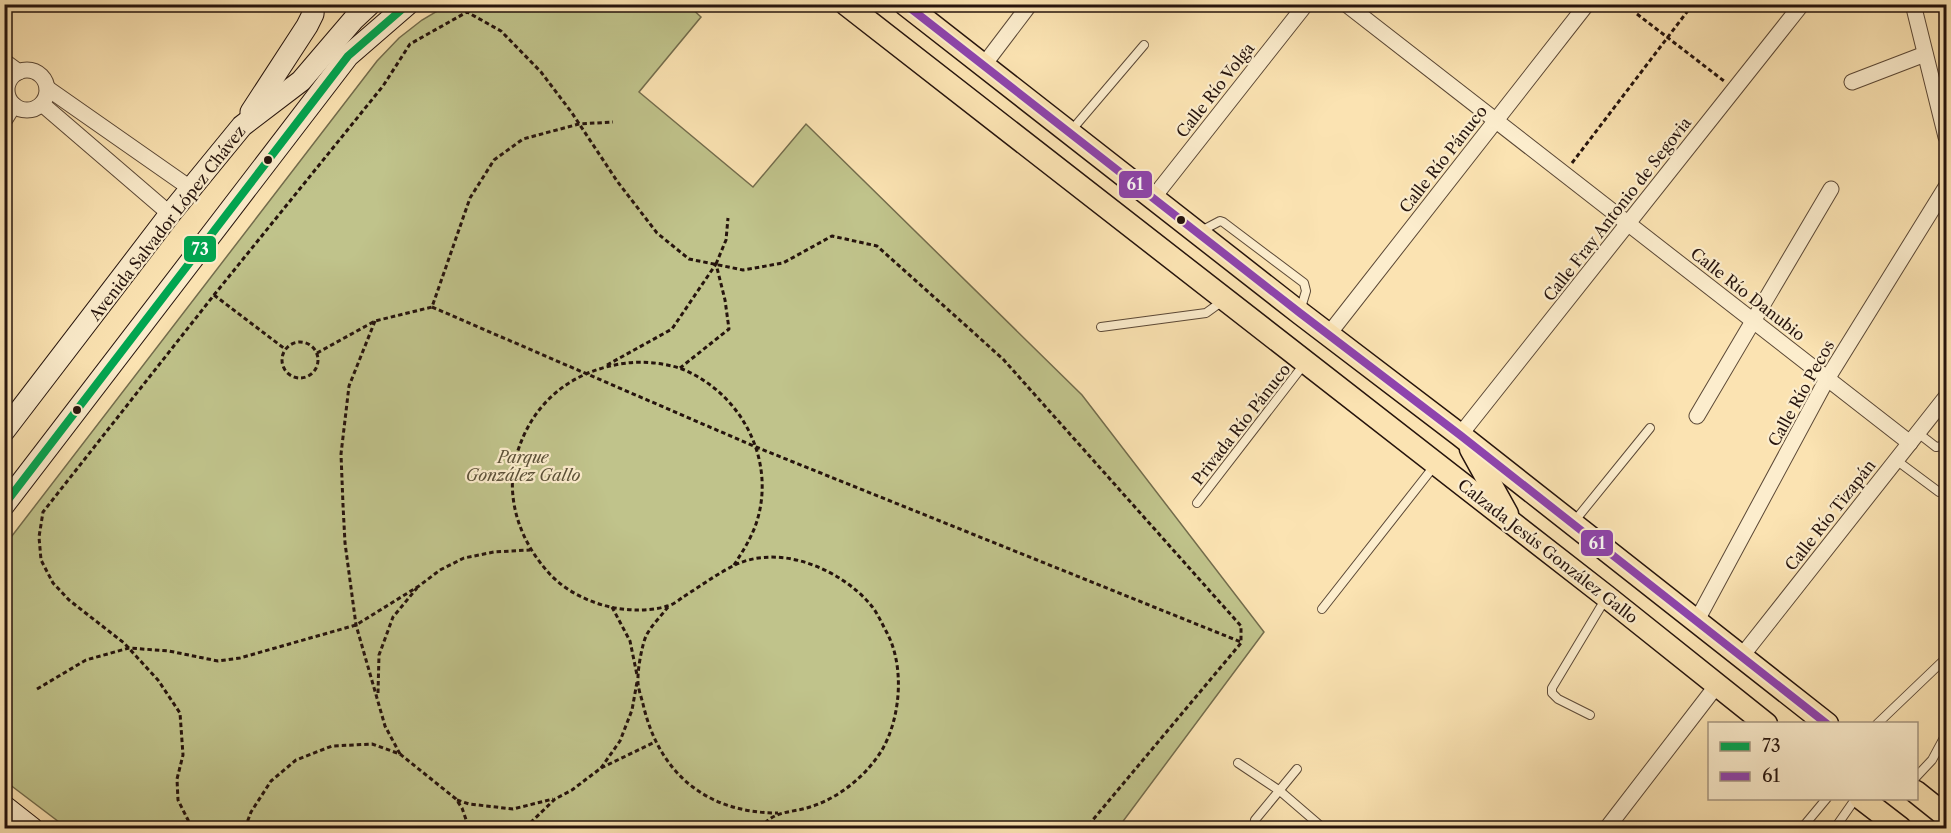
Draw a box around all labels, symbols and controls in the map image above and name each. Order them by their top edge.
street label: Calle Río Volga [1172,38,1259,141]
street label: Calle Río Pánuco [1395,101,1491,217]
street label: Calle Fray Antonio de Segovia [1539,113,1695,305]
street label: Avenida Salvador López Chávez [84,121,249,325]
unlabelled marker [262,154,274,166]
line badge: 61 [1118,170,1153,199]
text: 61 [1127,174,1144,194]
unlabelled marker [1175,214,1187,226]
line badge: 73 [183,235,217,263]
text: 73 [191,239,209,259]
street label: Calle Río Danubio [1687,243,1809,345]
street label: Calle Río Pecos [1764,336,1838,450]
street label: Privada Río Pánuco [1187,359,1295,489]
unlabelled marker [71,404,83,416]
park label: Parque González Gallo [466,447,580,485]
street label: Calle Río Tizapán [1780,456,1880,574]
street label: Calzada Jesús González Gallo [1454,474,1642,628]
line badge: 61 [1580,529,1614,557]
text: 61 [1589,533,1606,553]
legend [1708,722,1918,800]
text: 73 [1762,735,1781,757]
text: 61 [1762,765,1781,787]

